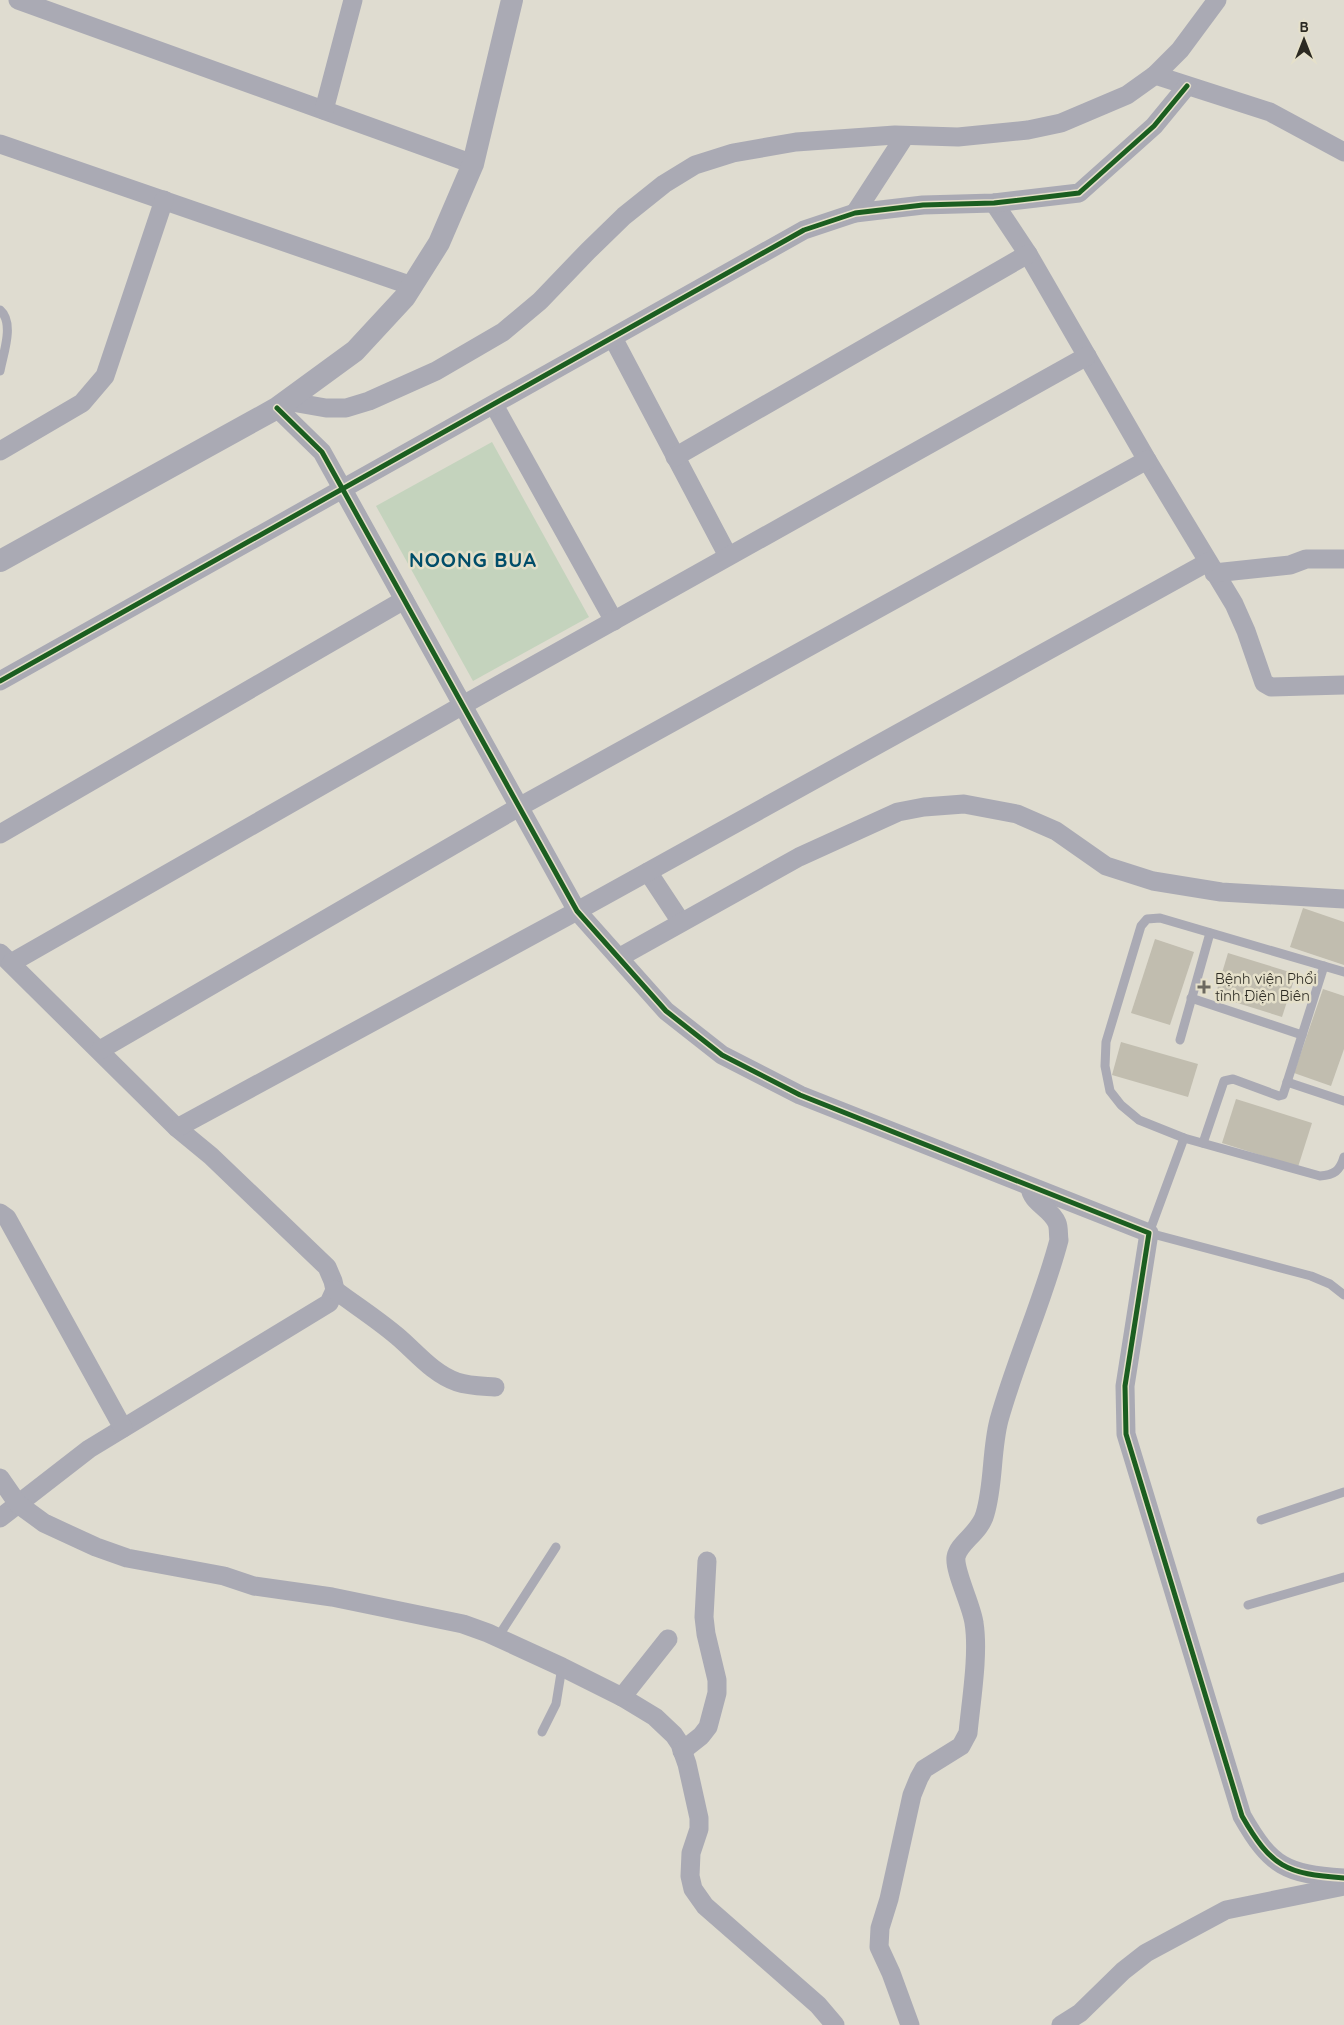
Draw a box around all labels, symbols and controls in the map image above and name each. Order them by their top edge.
north arrow [1279,15,1329,65]
text: B [1299,18,1309,36]
district label: NOONG BUA [409,547,537,572]
place label: Bệnh viện Phổi tỉnh Điện Biên [1215,969,1317,1005]
marker: Bệnh viện Phổi tỉnh Điện Biên [1197,980,1211,994]

